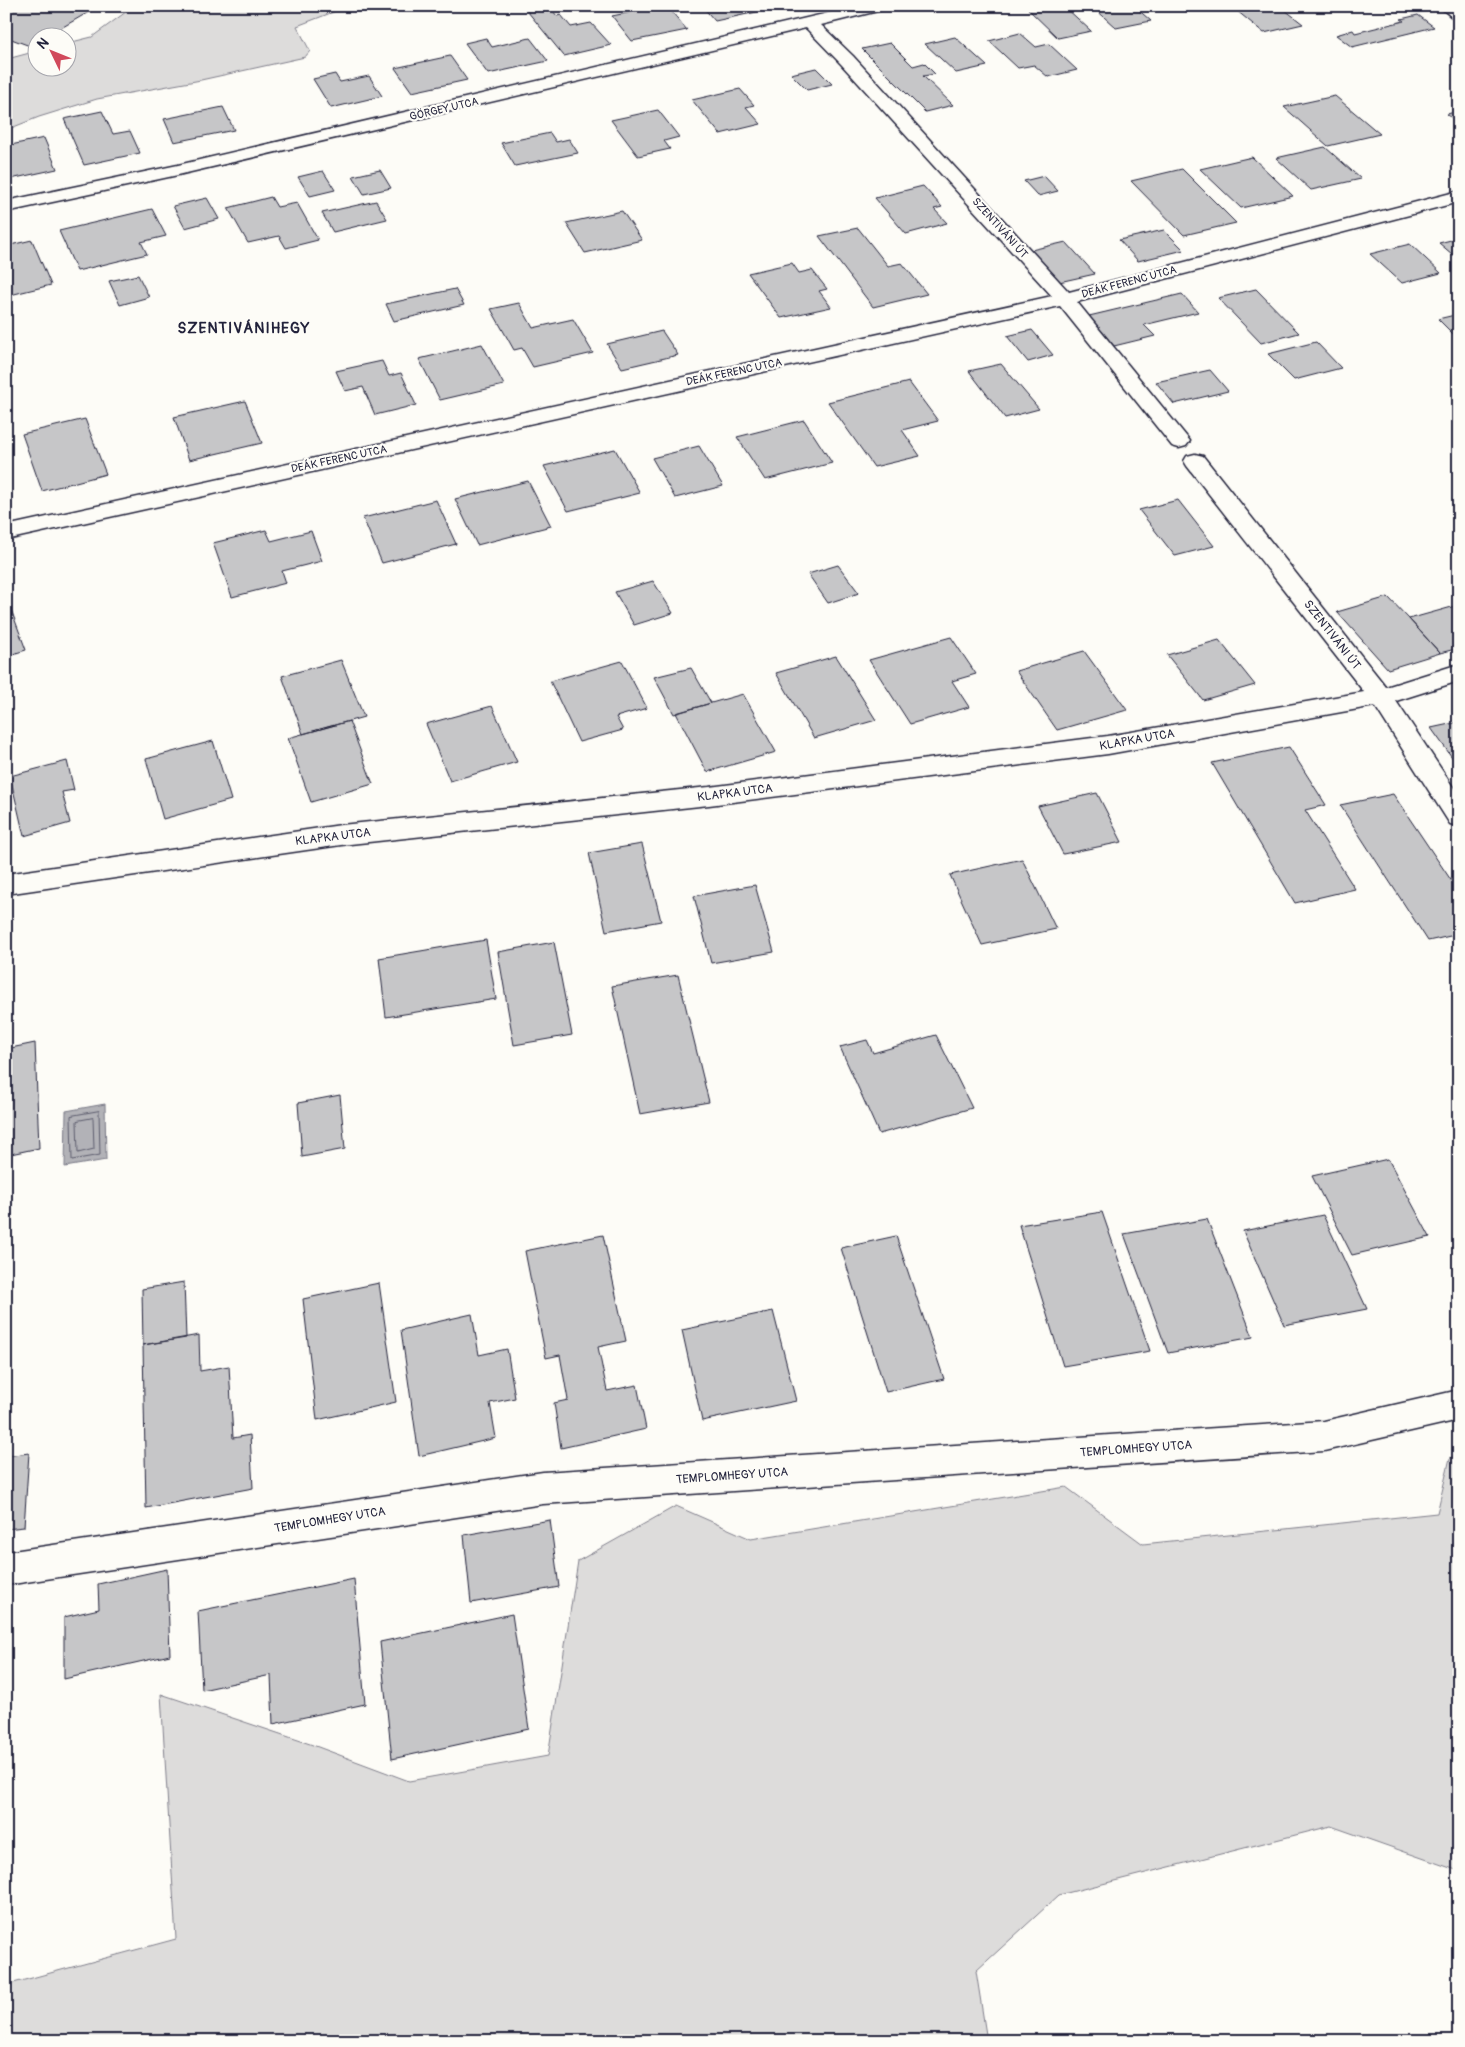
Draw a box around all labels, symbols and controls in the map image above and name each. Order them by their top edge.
north arrow [28,28,78,78]
text: N [33,34,52,53]
street label: GÖRGEY UTCA [408,95,480,123]
street label: SZENTIVÁNI ÚT [969,195,1031,261]
street label: DEÁK FERENC UTCA [1080,263,1178,301]
district label: SZENTIVÁNIHEGY [177,319,311,338]
street label: DEÁK FERENC UTCA [685,355,783,389]
street label: DEÁK FERENC UTCA [290,442,388,476]
street label: SZENTIVÁNI ÚT [1300,597,1365,673]
street label: KLAPKA UTCA [1098,726,1176,754]
street label: KLAPKA UTCA [696,781,774,805]
street label: KLAPKA UTCA [294,825,372,849]
street label: TEMPLOMHEGY UTCA [1079,1438,1193,1460]
street label: TEMPLOMHEGY UTCA [675,1465,789,1487]
street label: TEMPLOMHEGY UTCA [273,1504,387,1536]

